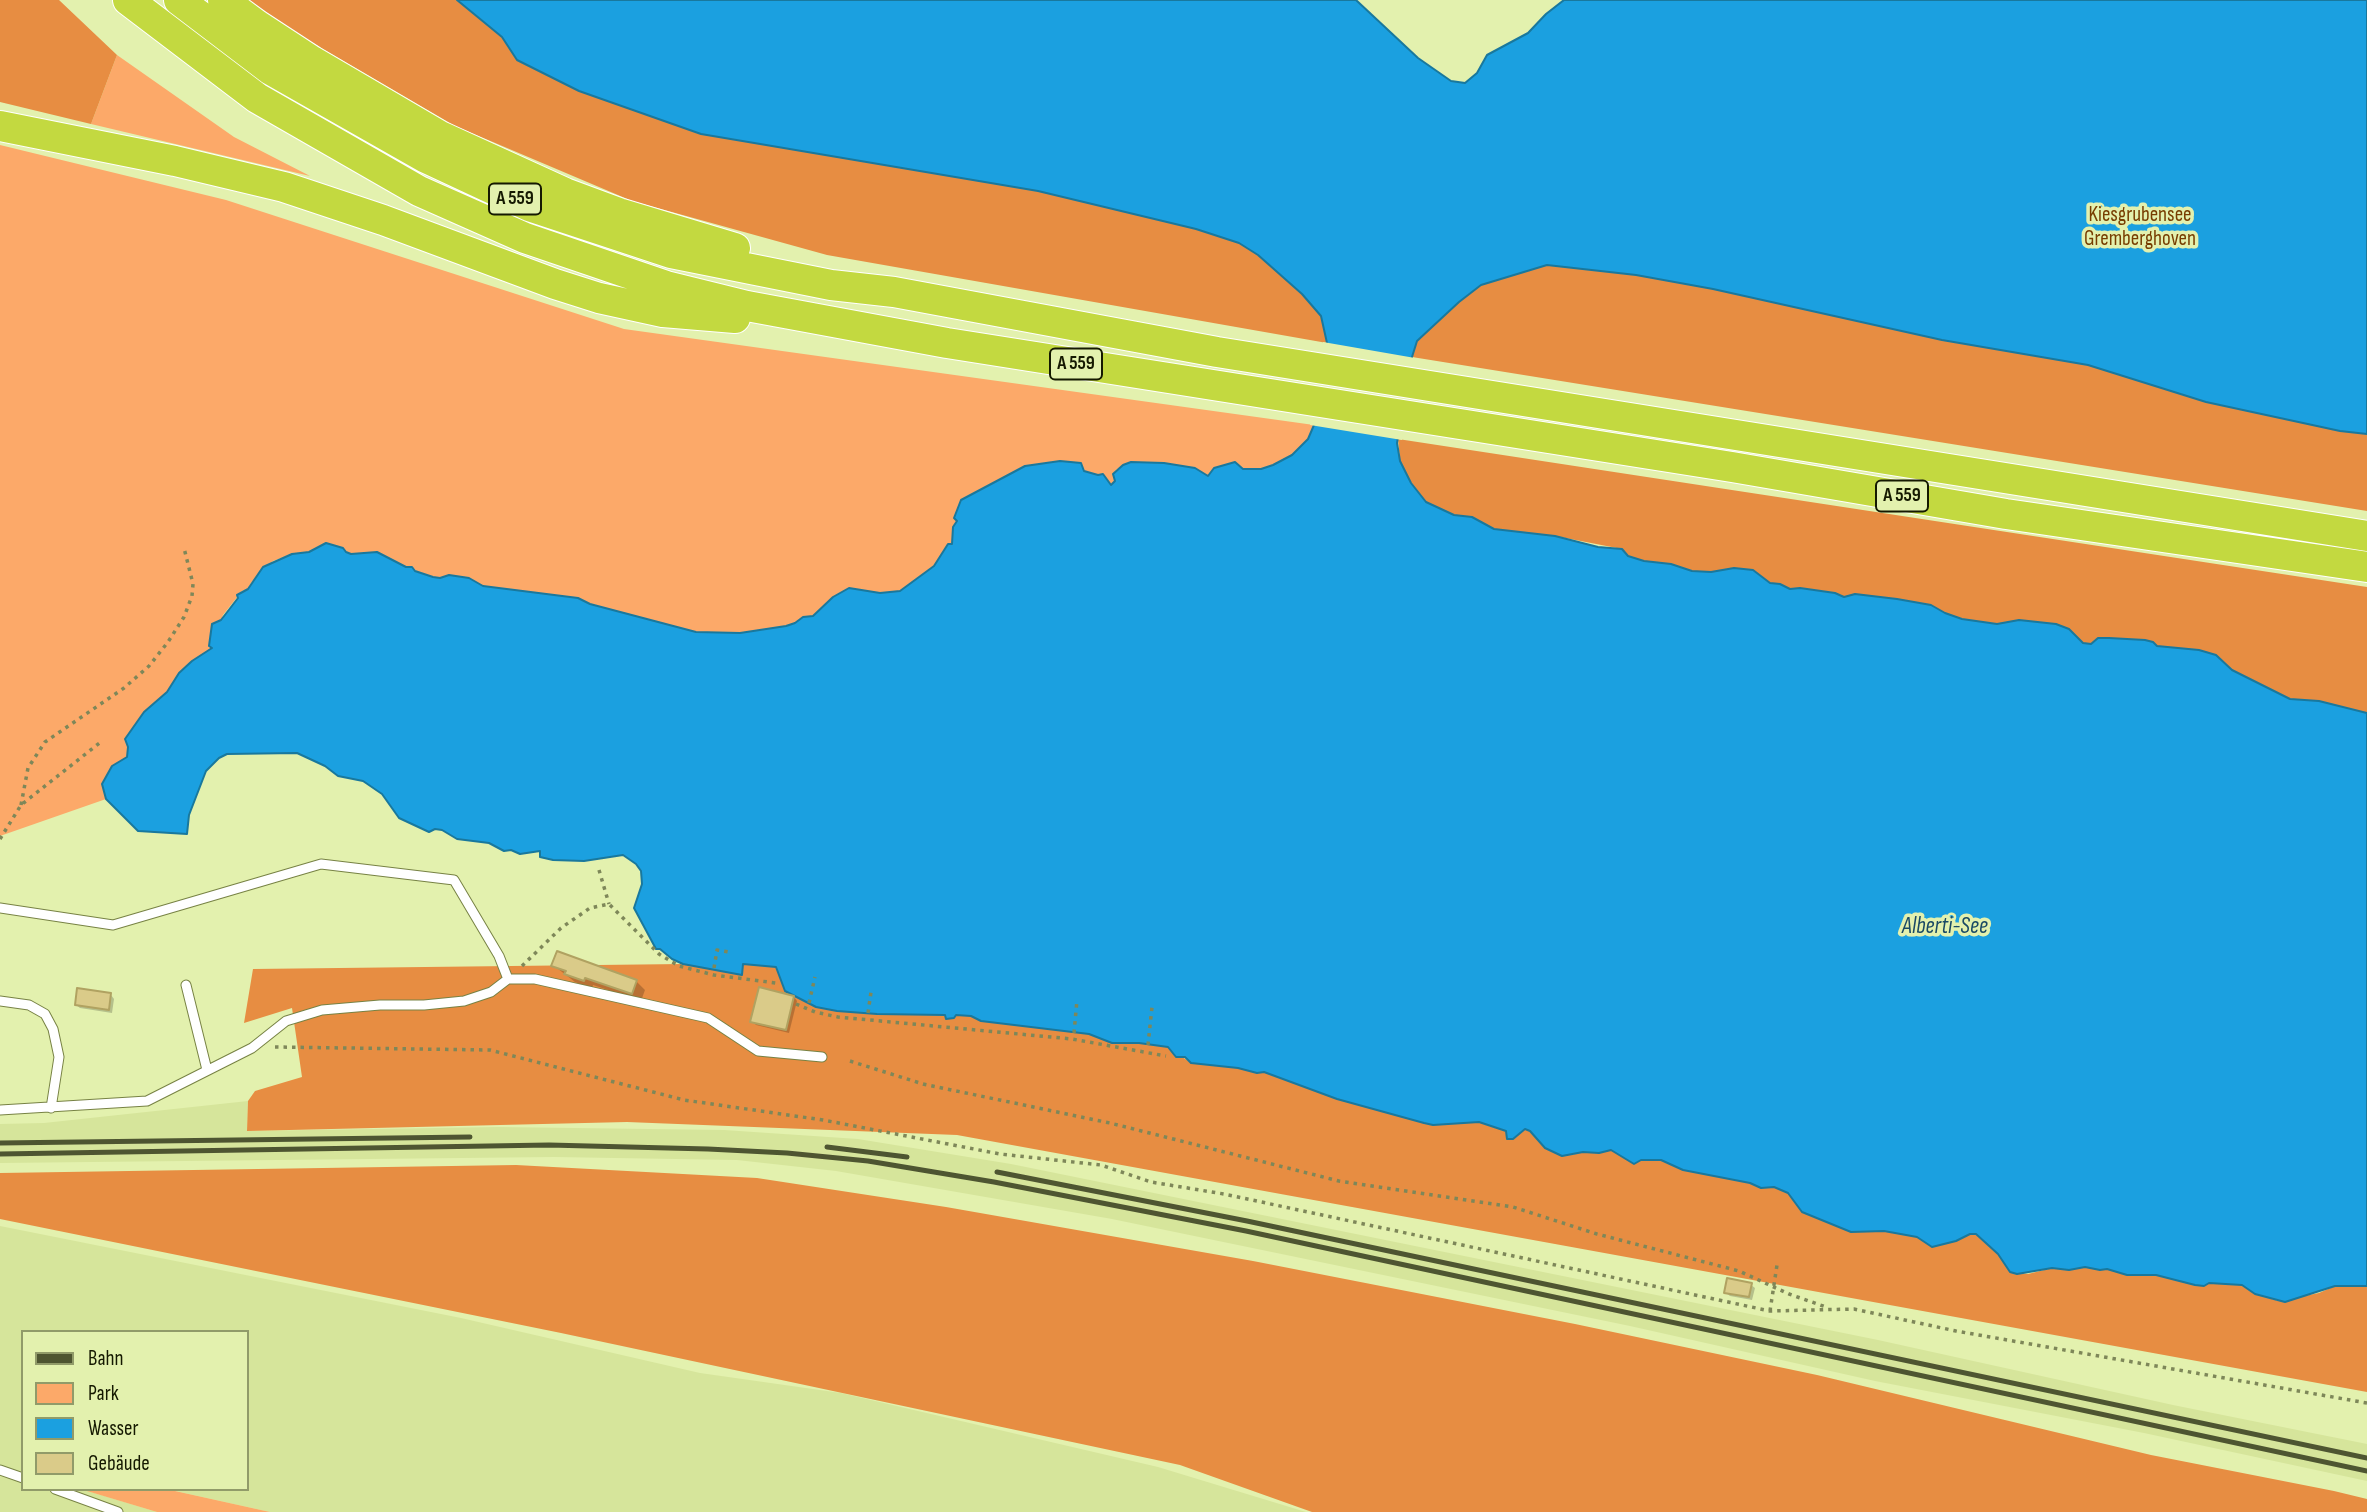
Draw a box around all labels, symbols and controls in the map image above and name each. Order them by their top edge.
road number: A 559 [489,183,541,214]
park label: Kiesgrubensee Gremberghoven [2084,203,2196,253]
road number: A 559 [1050,348,1102,380]
road number: A 559 [1876,481,1928,512]
water label: Alberti-See [1902,913,1988,941]
legend [21,1330,248,1491]
text: Bahn [88,1346,123,1371]
text: Park [88,1381,119,1406]
text: Wasser [88,1416,139,1441]
text: Gebäude [88,1451,150,1476]

